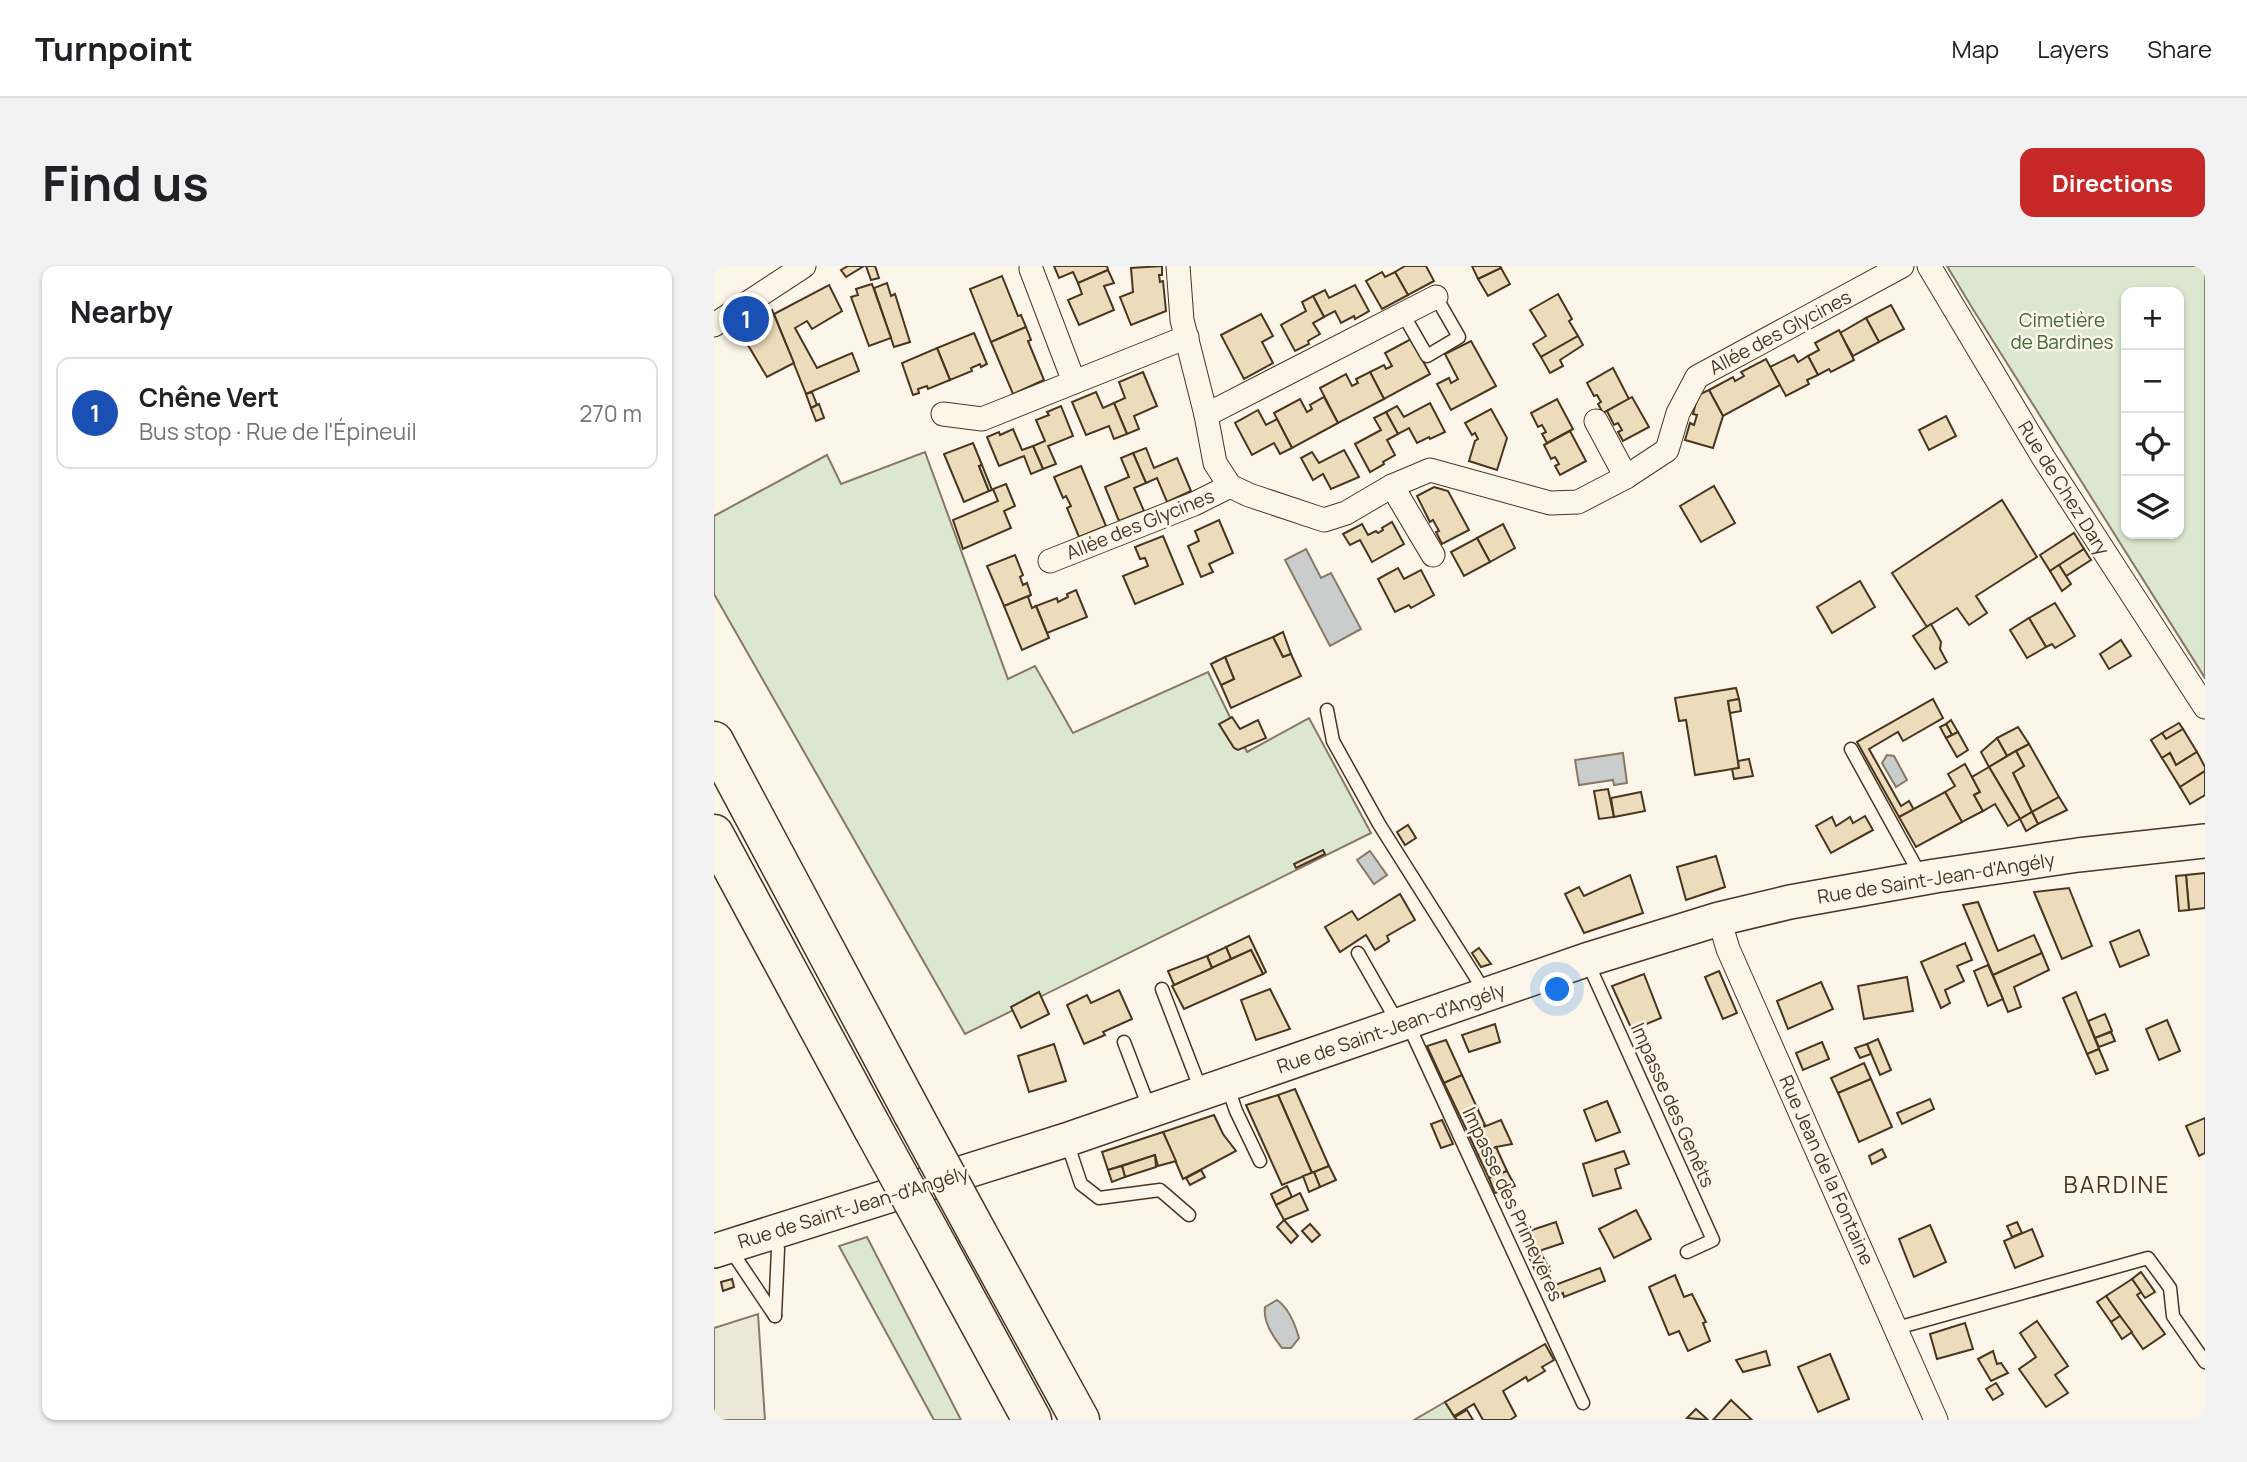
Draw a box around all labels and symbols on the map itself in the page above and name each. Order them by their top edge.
street label: Allée des Glycines [1704,284,1856,380]
pin: 1 [723,293,769,345]
park label: Cimetière de Bardines [2010,307,2114,355]
street label: Rue de Chez Dary [2012,416,2116,560]
street label: Allée des Glycines [1062,482,1218,566]
street label: Rue de Saint-Jean-d'Angély [1815,846,2057,910]
your location [1540,972,1574,1006]
street label: Rue de Saint-Jean-d'Angély [1273,977,1509,1079]
street label: Impasse des Genêts [1625,1019,1721,1191]
street label: Rue Jean de la Fontaine [1773,1071,1881,1269]
street label: Impasse des Primevères [1457,1103,1569,1305]
street label: Rue de Saint-Jean-d'Angély [734,1159,972,1255]
district label: BARDINE [2064,1168,2170,1200]

